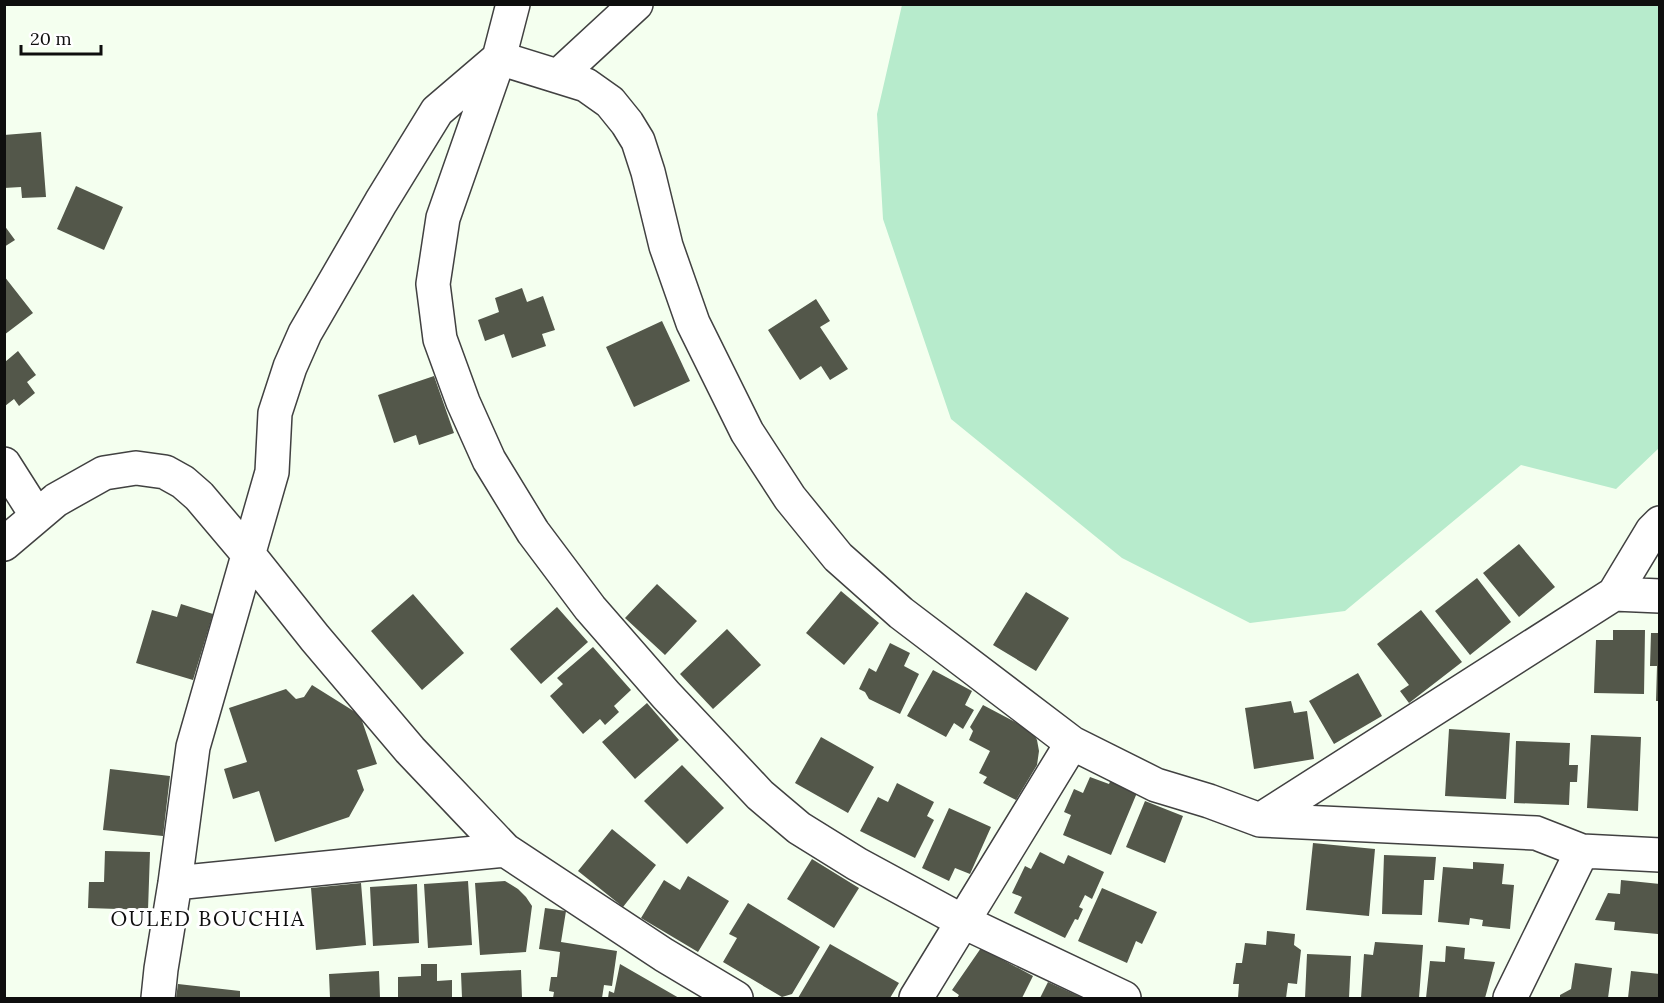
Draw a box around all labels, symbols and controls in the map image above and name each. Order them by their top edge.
scale bar [21,18,100,56]
text: 20 m [30,27,72,50]
district label: OULED BOUCHIA [111,905,305,932]

